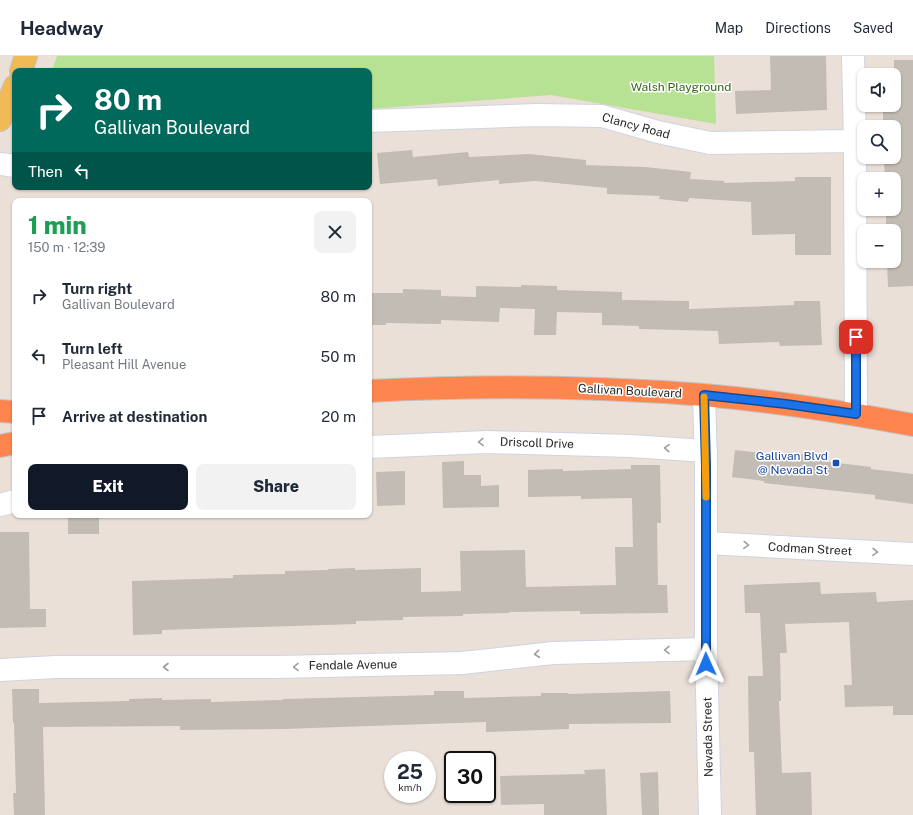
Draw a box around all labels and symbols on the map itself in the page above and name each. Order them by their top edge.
park label: Walsh Playground [631,80,731,94]
street label: Clancy Road [601,110,671,142]
pin [839,320,873,354]
street label: Gallivan Boulevard [578,381,682,401]
street label: Driscoll Drive [500,435,574,451]
one-way arrow [478,438,484,447]
one-way arrow [664,444,670,453]
place label: Gallivan Blvd @ Nevada St [756,449,828,477]
marker: Gallivan Blvd @ Nevada St [831,458,841,468]
street label: Codman Street [768,540,853,558]
one-way arrow [743,541,749,550]
one-way arrow [872,548,878,556]
position arrow [685,643,727,685]
one-way arrow [664,646,670,654]
one-way arrow [534,650,540,659]
street label: Fendale Avenue [309,657,398,673]
one-way arrow [163,663,169,671]
one-way arrow [293,663,299,671]
street label: Nevada Street [700,697,716,777]
speed limit sign: 30 [444,751,496,803]

